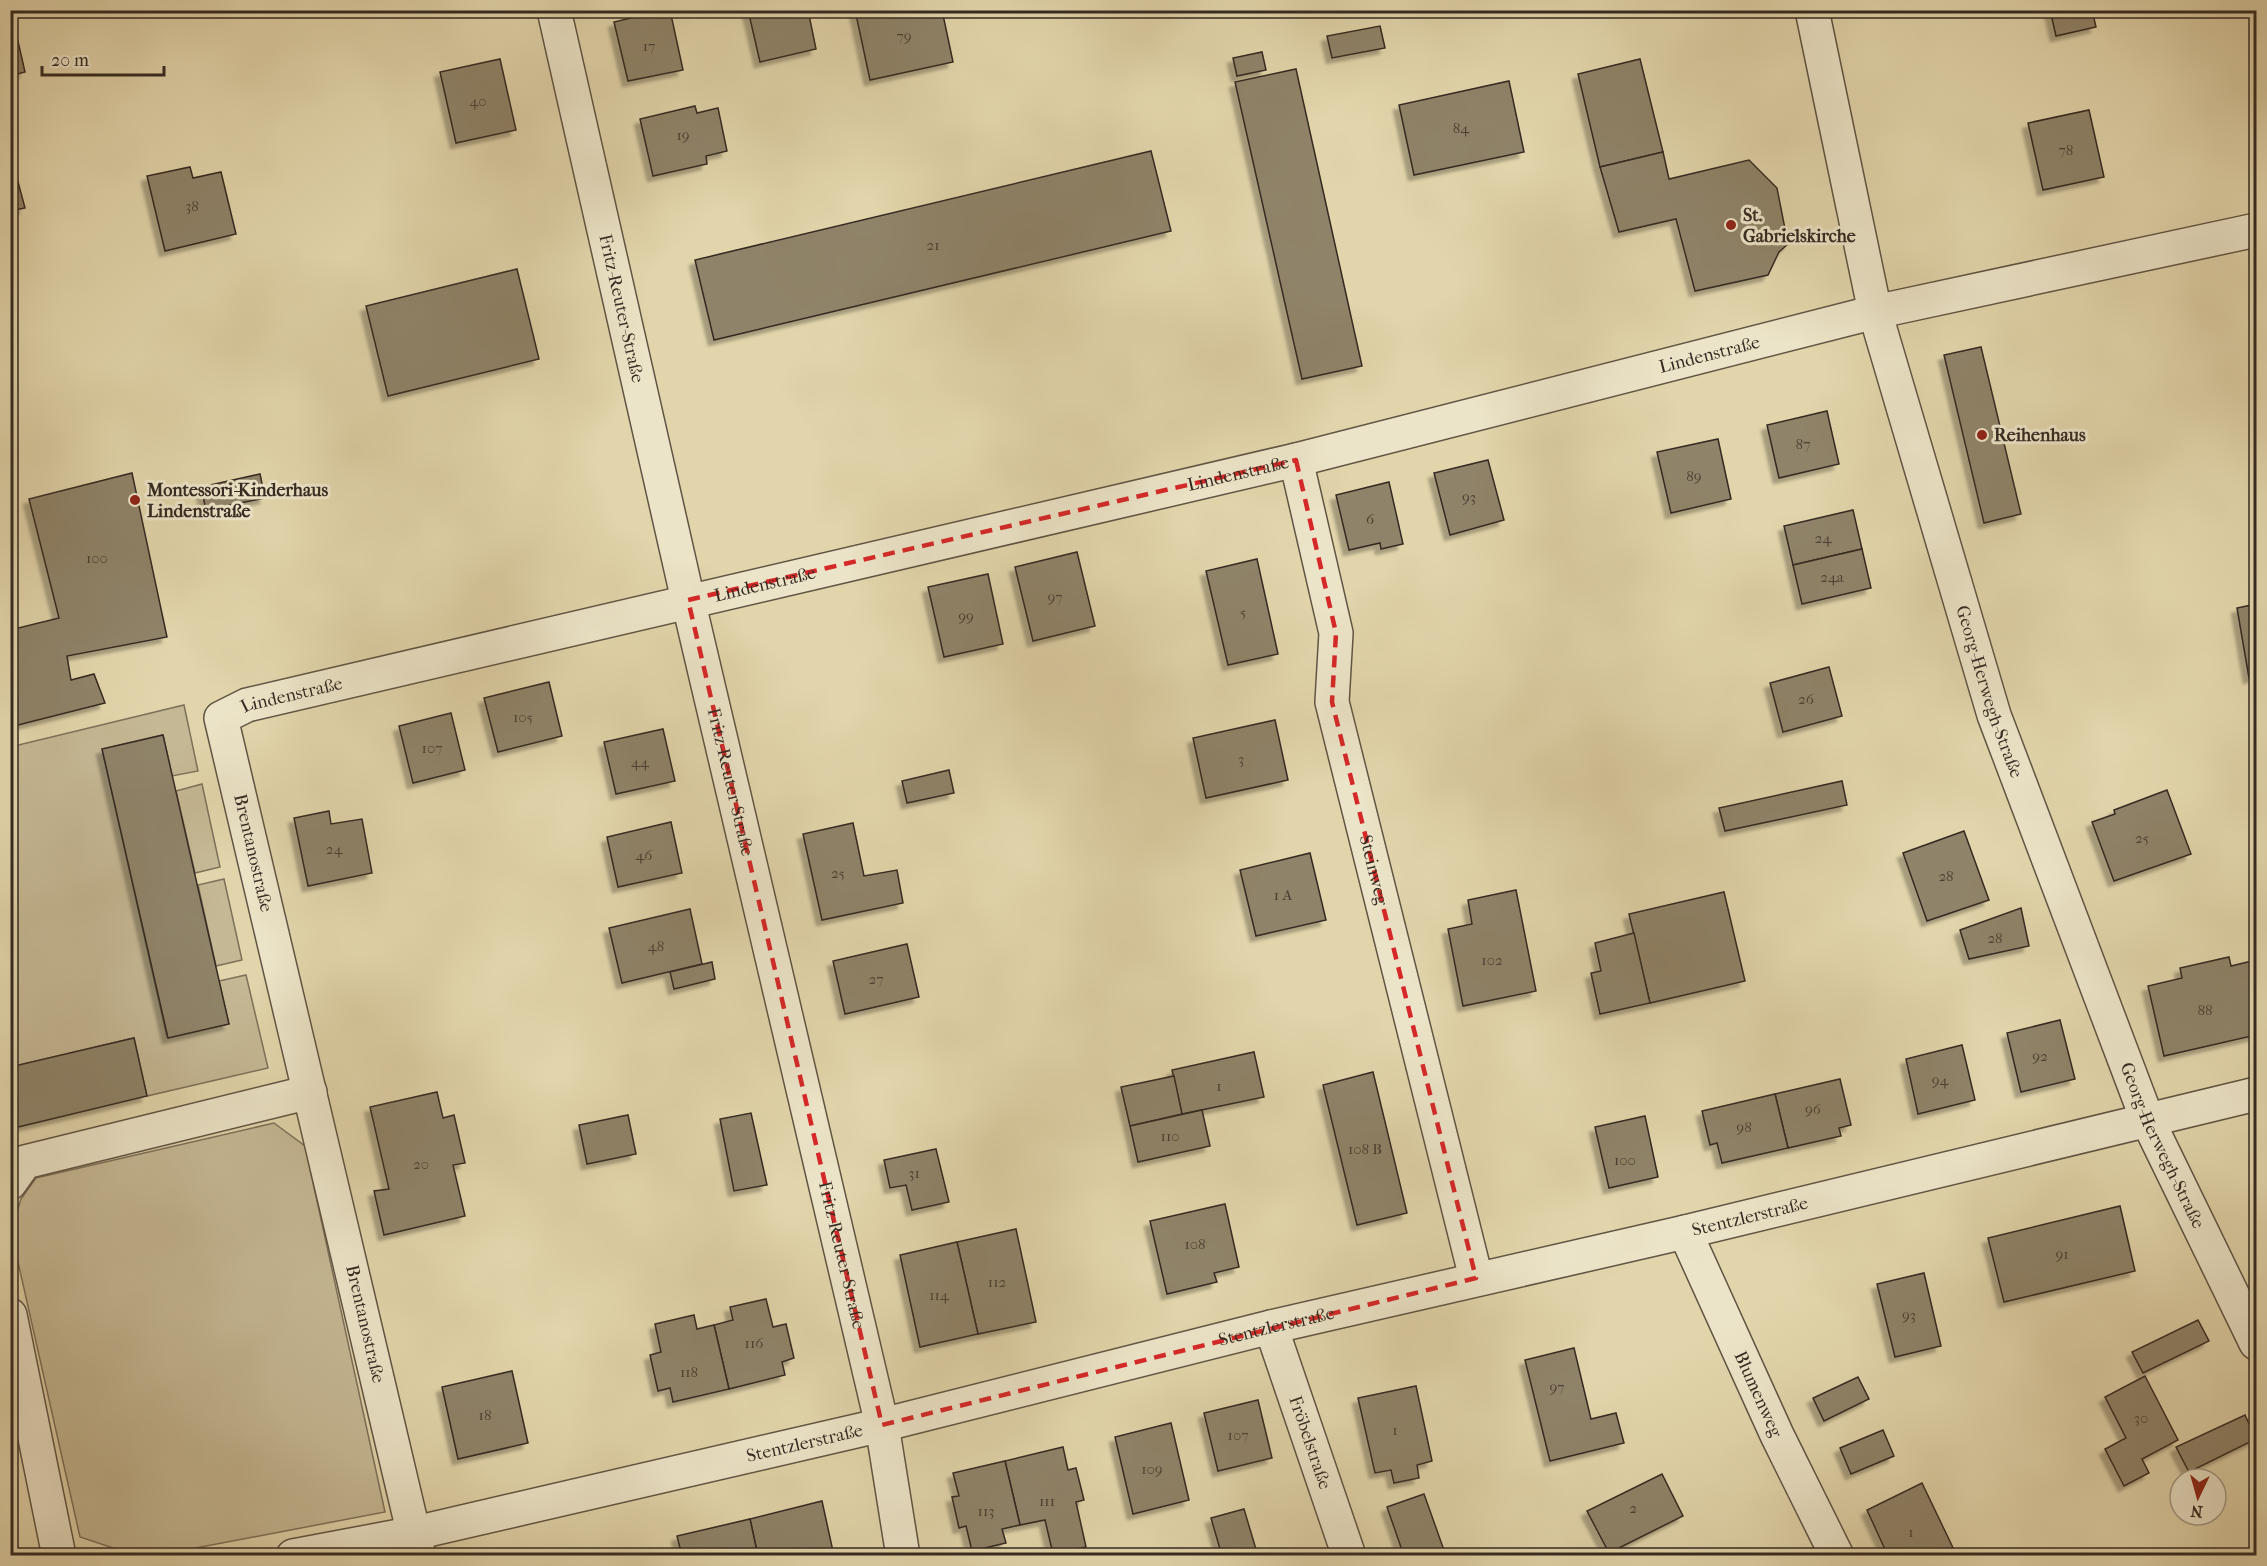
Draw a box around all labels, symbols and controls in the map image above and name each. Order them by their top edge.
house number: 79 [896,27,912,45]
house number: 17 [643,37,655,55]
scale bar [42,39,164,77]
text: 20 m [51,50,89,71]
house number: 40 [469,92,487,110]
house number: 84 [1453,119,1470,137]
house number: 19 [676,126,690,144]
house number: 78 [2059,141,2073,159]
house number: 38 [185,197,199,215]
place label: St. Gabrielskirche [1743,205,1856,247]
marker: St. Gabrielskirche [1724,218,1738,232]
street label: Fritz-Reuter-Straße [595,232,649,385]
house number: 21 [926,236,940,254]
street label: Lindenstraße [1657,331,1762,377]
place label: Reihenhaus [1994,425,2086,446]
marker: Reihenhaus [1975,428,1989,442]
house number: 87 [1796,435,1810,453]
street label: Lindenstraße [1185,451,1291,496]
house number: 89 [1686,467,1702,485]
place label: Montessori-Kinderhaus Lindenstraße [146,480,328,522]
house number: 93 [1462,488,1476,506]
marker: Montessori-Kinderhaus Lindenstraße [128,493,142,507]
house number: 6 [1366,510,1375,528]
house number: 24 [1815,529,1832,547]
house number: 100 [86,549,108,567]
street label: Lindenstraße [712,562,818,606]
house number: 24a [1820,568,1845,586]
house number: 97 [1047,588,1063,606]
house number: 5 [1240,603,1246,621]
street label: Georg-Herwegh-Straße [1952,603,2027,781]
house number: 99 [958,607,974,625]
street label: Lindenstraße [237,673,345,717]
house number: 26 [1798,690,1815,708]
street label: Fritz-Reuter-Straße [703,706,758,858]
house number: 105 [513,708,533,726]
house number: 107 [422,739,442,757]
house number: 3 [1238,750,1244,768]
house number: 44 [631,753,650,771]
street label: Brentanostraße [229,792,277,914]
house number: 25 [2135,829,2149,847]
street label: Steinweg [1355,833,1393,908]
house number: 24 [326,840,343,858]
house number: 46 [636,846,653,864]
house number: 25 [831,864,845,882]
house number: 28 [1938,867,1954,885]
house number: 1 A [1274,886,1292,904]
house number: 28 [1987,929,2003,947]
house number: 48 [648,937,664,955]
house number: 102 [1481,951,1503,969]
house number: 27 [869,970,883,988]
house number: 88 [2197,1001,2213,1019]
house number: 92 [2032,1047,2048,1065]
street label: Georg-Herwegh-Straße [2116,1059,2209,1232]
house number: 94 [1932,1071,1949,1089]
house number: 1 [1216,1077,1222,1095]
house number: 96 [1805,1100,1822,1118]
house number: 98 [1736,1118,1752,1136]
house number: 110 [1161,1127,1179,1145]
house number: 108 B [1348,1140,1382,1158]
house number: 100 [1614,1151,1636,1169]
house number: 20 [413,1155,429,1173]
house number: 31 [908,1164,920,1182]
street label: Fritz-Reuter-Straße [814,1179,870,1331]
street label: Stentzlerstraße [1690,1192,1810,1240]
house number: 108 [1184,1235,1206,1253]
house number: 91 [2055,1245,2069,1263]
street label: Brentanostraße [341,1263,389,1385]
house number: 112 [988,1273,1006,1291]
house number: 114 [929,1286,950,1304]
street label: Stentzlerstraße [1216,1302,1336,1350]
house number: 93 [1902,1306,1916,1324]
house number: 116 [745,1334,764,1352]
street label: Blumenweg [1730,1348,1787,1441]
house number: 118 [680,1363,698,1381]
house number: 97 [1549,1378,1565,1396]
street label: Fröbelstraße [1285,1393,1336,1492]
house number: 18 [479,1406,491,1424]
house number: 30 [2134,1409,2148,1427]
street label: Stentzlerstraße [744,1419,865,1467]
house number: 1 [1392,1421,1398,1439]
house number: 107 [1228,1426,1248,1444]
house number: 109 [1141,1460,1163,1478]
north arrow [2168,1467,2228,1527]
house number: 111 [1039,1492,1055,1510]
house number: 2 [1629,1499,1637,1517]
text: N [2189,1501,2204,1521]
house number: 113 [978,1502,994,1520]
house number: 1 [1908,1523,1914,1541]

